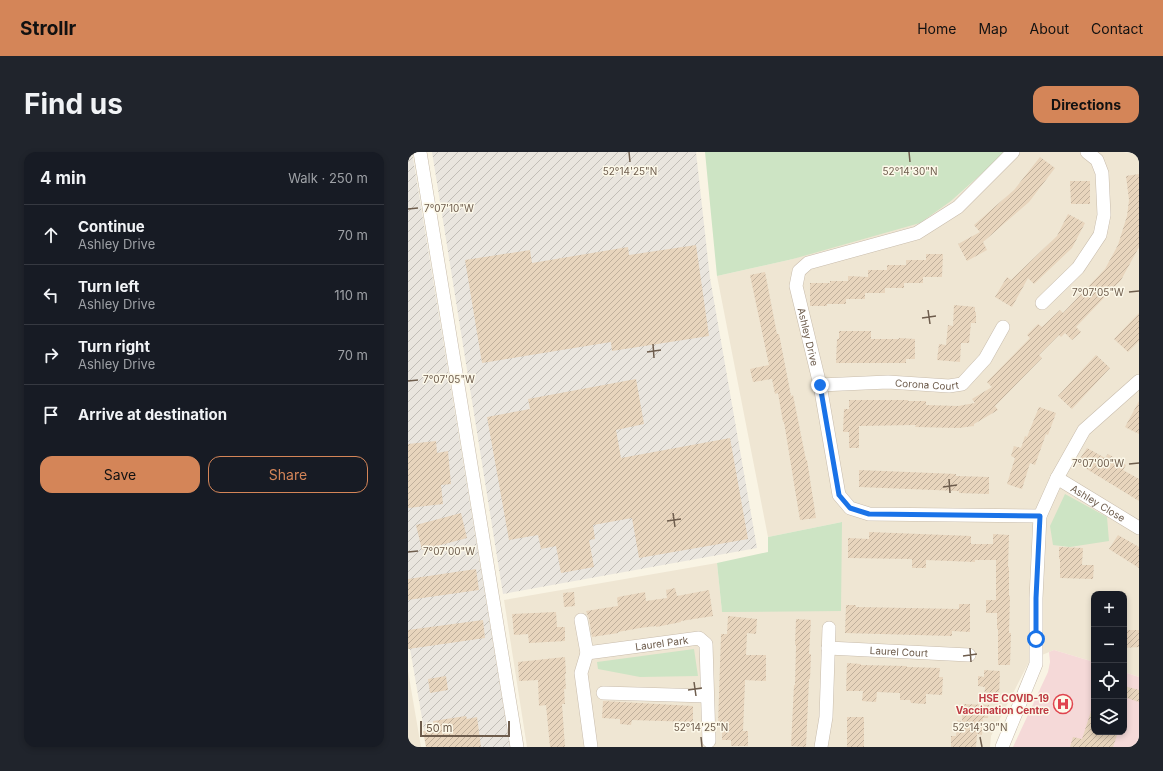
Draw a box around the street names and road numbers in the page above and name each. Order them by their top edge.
street label: Ashley Drive [795,307,821,367]
street label: Corona Court [895,376,960,392]
street label: Ashley Close [1069,482,1127,524]
street label: Laurel Park [635,633,689,652]
street label: Laurel Court [869,644,929,659]

